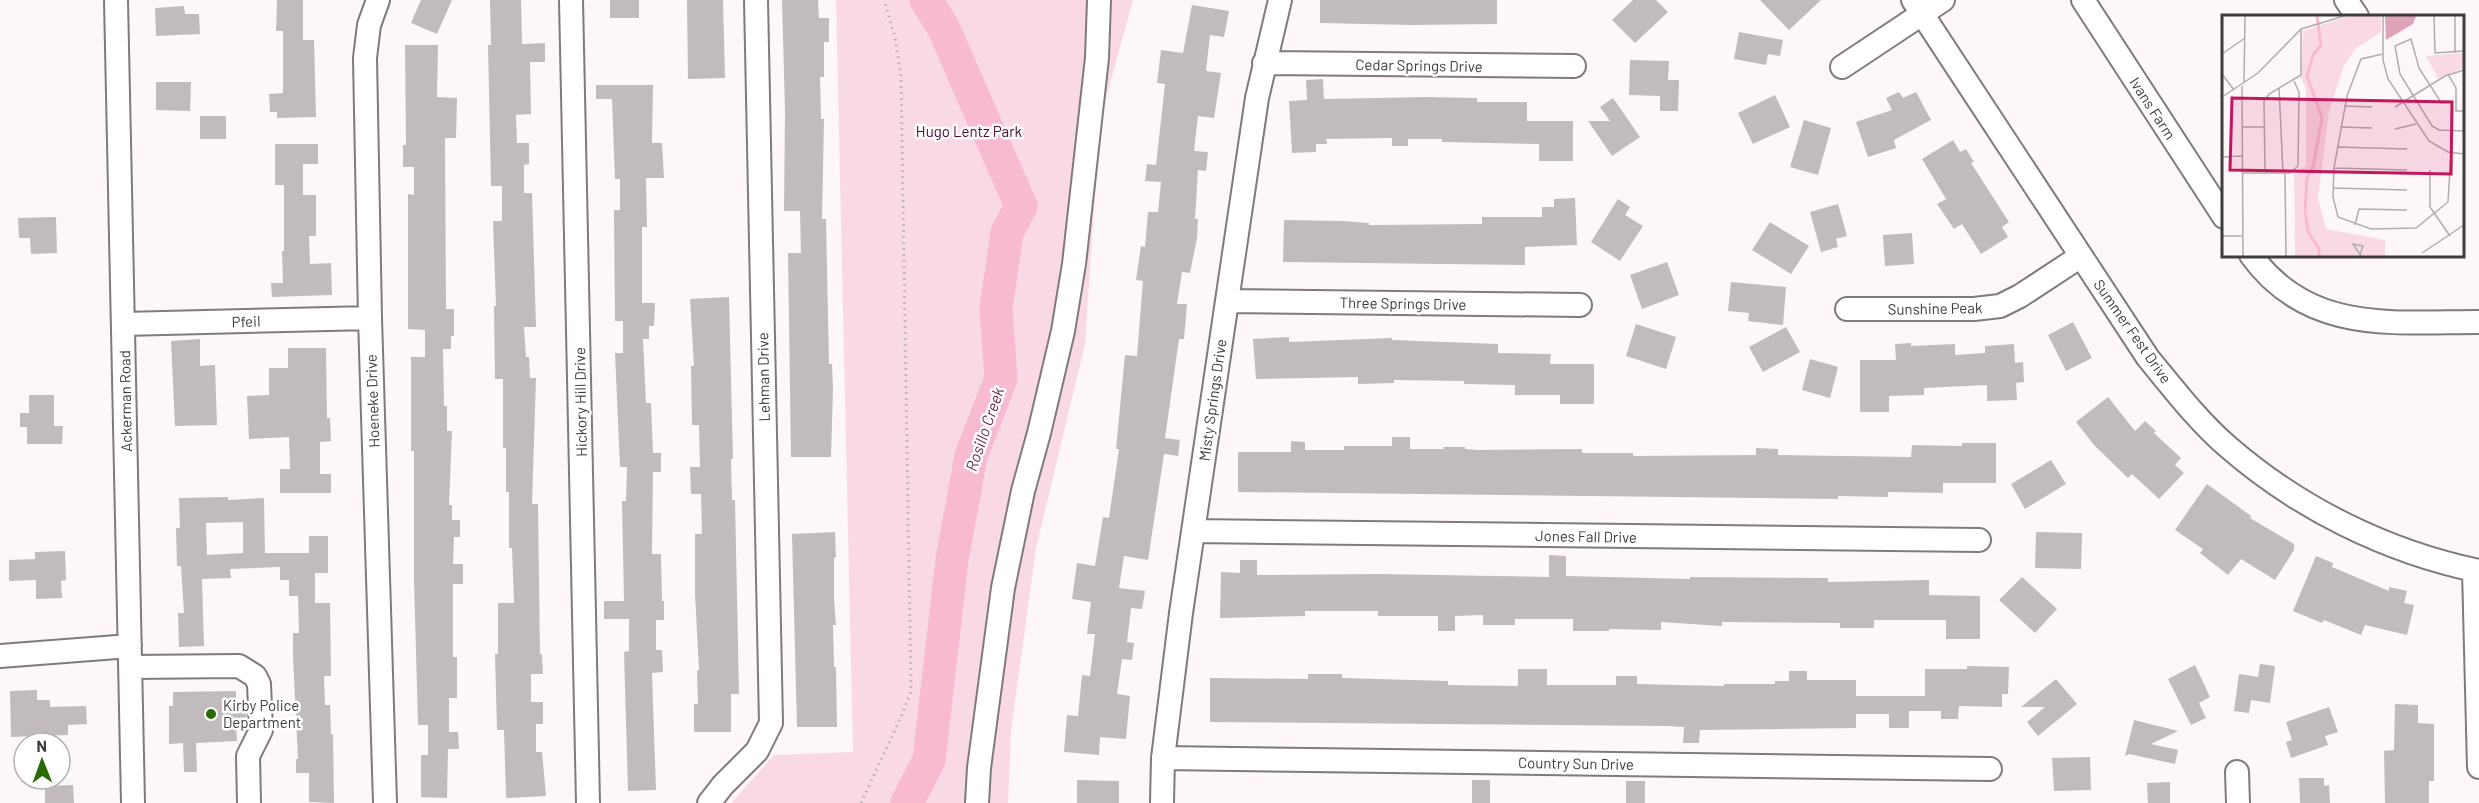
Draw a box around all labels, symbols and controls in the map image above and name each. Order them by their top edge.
inset map [2222,15,2464,256]
street label: Cedar Springs Drive [1355,55,1483,75]
street label: Ivans Farm [2126,74,2180,142]
park label: Hugo Lentz Park [916,122,1023,140]
street label: Summer Fest Drive [2090,276,2176,386]
street label: Three Springs Drive [1339,293,1467,313]
street label: Sunshine Peak [1887,298,1983,318]
street label: Pfeil [231,312,261,330]
street label: Lehman Drive [753,332,773,422]
street label: Misty Springs Drive [1195,338,1229,462]
street label: Hickory Hill Drive [570,347,590,457]
street label: Ackerman Road [115,350,135,452]
street label: Hoeneke Drive [361,354,383,448]
water label: Rosillo Creek [961,384,1007,473]
street label: Jones Fall Drive [1535,526,1637,546]
place label: Kirby Police Department [223,696,301,731]
marker: Kirby Police Department [204,707,218,721]
north arrow [12,731,72,791]
text: N [36,736,47,755]
street label: Country Sun Drive [1518,753,1634,773]

